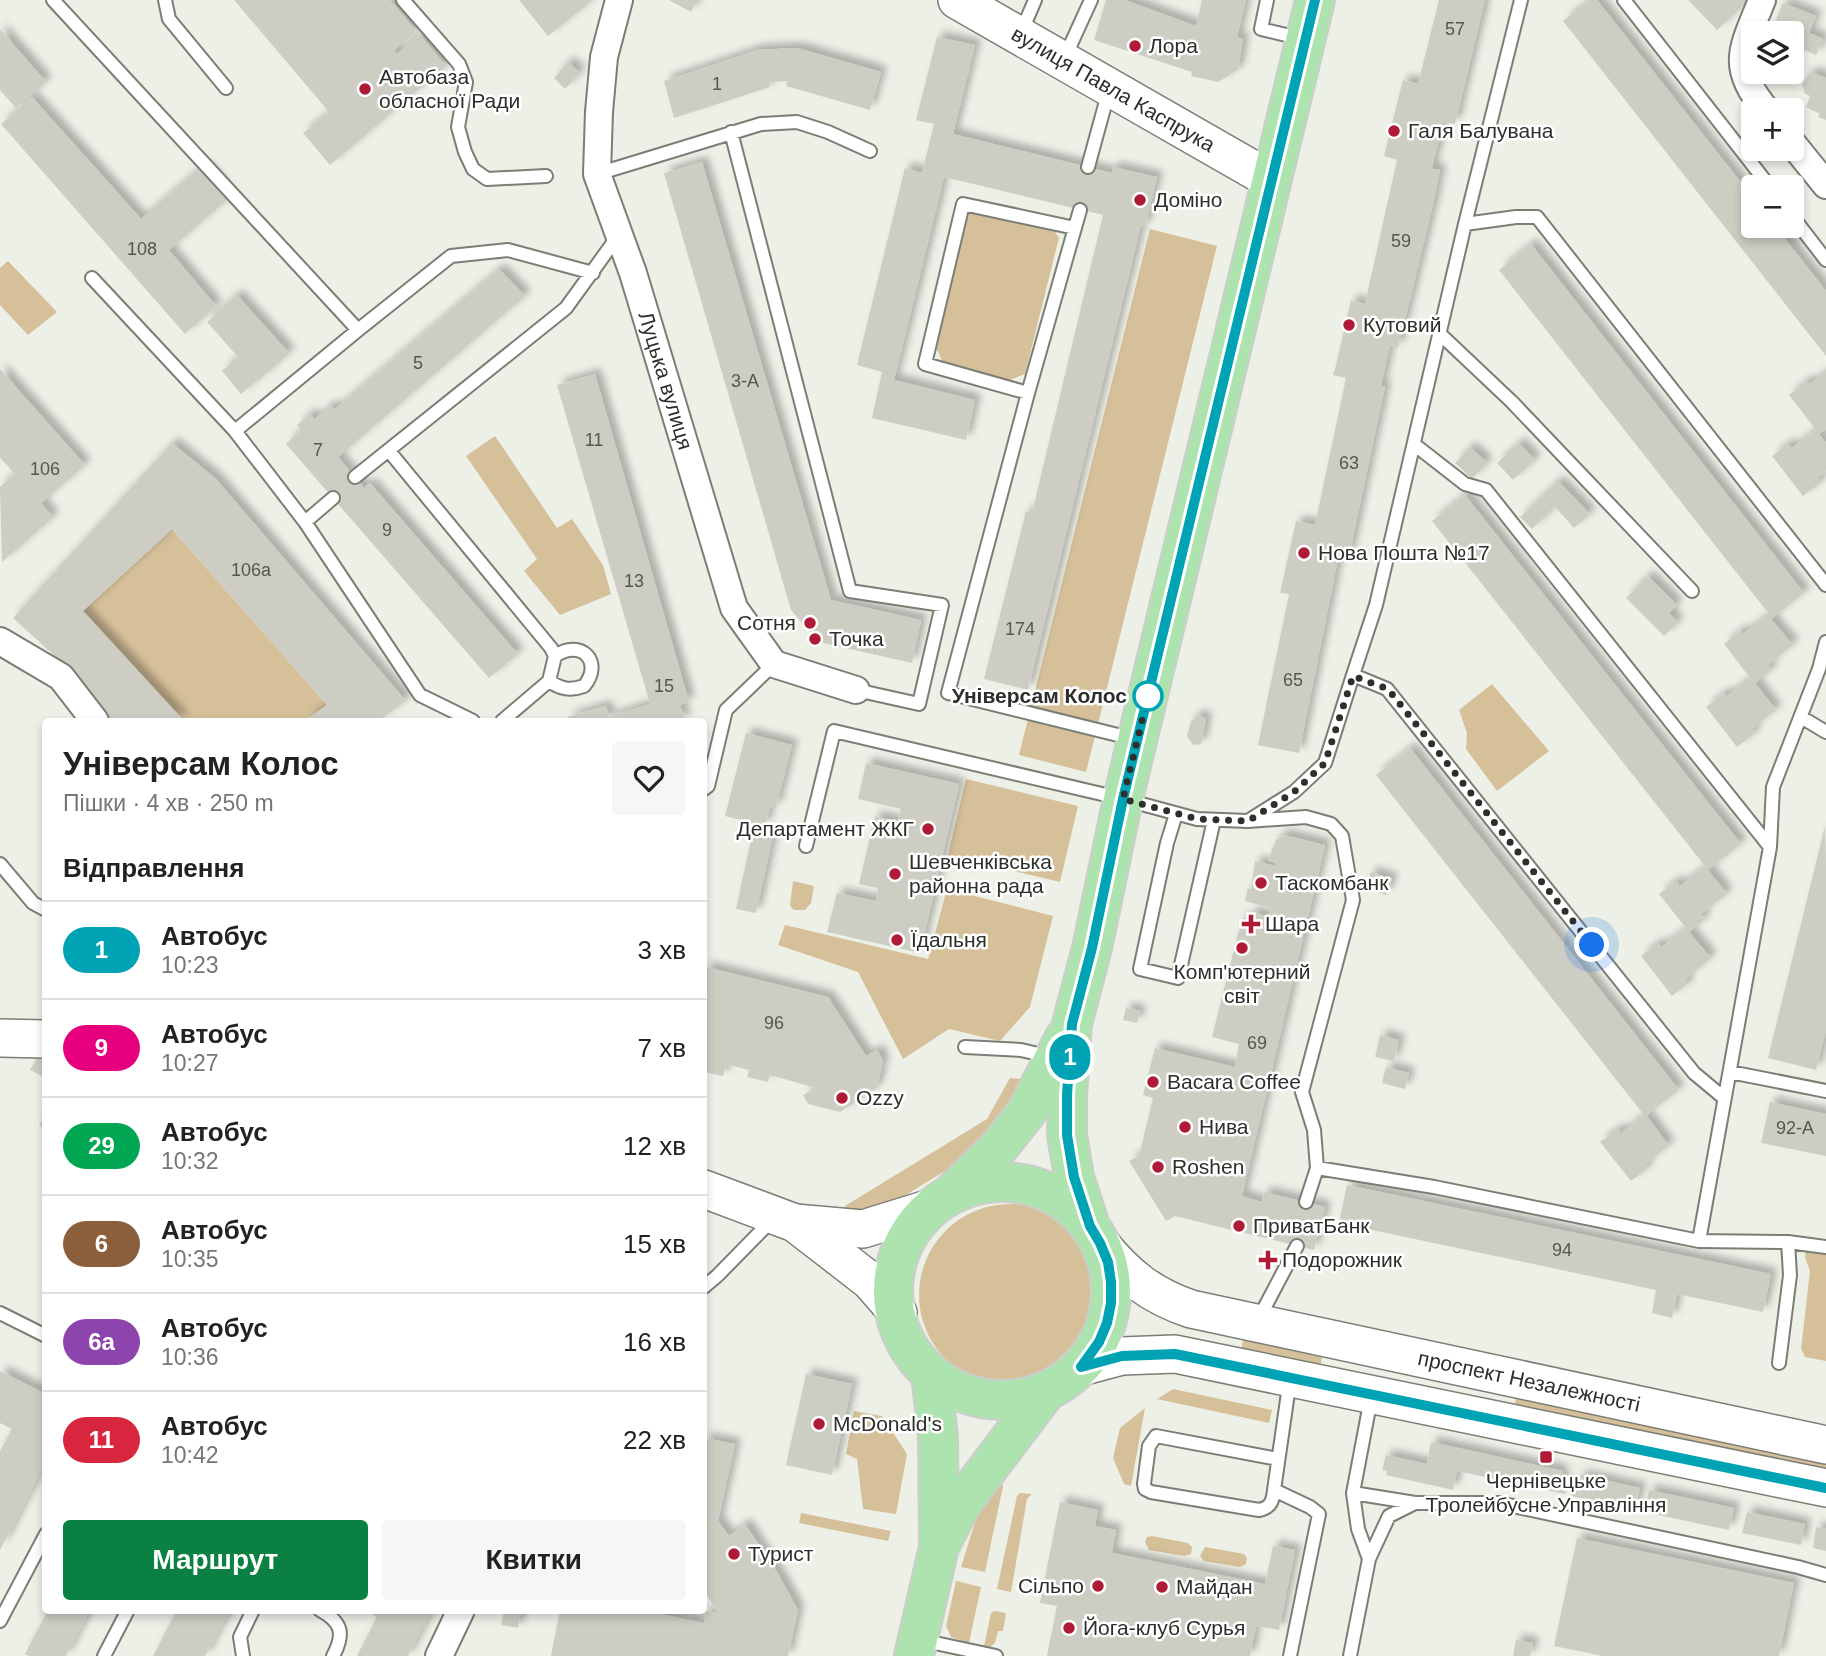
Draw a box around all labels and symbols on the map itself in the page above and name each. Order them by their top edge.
house number: 57 [1445,19,1465,39]
street label: вулиця Павла Каспрука [1008,22,1219,156]
place label: Лора [1149,34,1198,57]
marker: Лора [1127,38,1143,54]
place label: Автобаза обласної Ради [379,65,520,112]
house number: 1 [712,74,722,94]
marker: Автобаза обласної Ради [357,81,373,97]
place label: Галя Балувана [1408,119,1554,142]
marker: Галя Балувана [1386,123,1402,139]
place label: Доміно [1154,188,1223,211]
marker: Доміно [1132,192,1148,208]
house number: 59 [1391,231,1411,251]
house number: 108 [127,239,157,259]
street label: Луцька вулиця [634,309,698,452]
place label: Кутовий [1363,313,1441,336]
marker: Кутовий [1341,317,1357,333]
house number: 5 [413,353,423,373]
house number: 3-А [731,371,759,391]
house number: 11 [585,430,603,450]
house number: 7 [313,440,323,460]
house number: 63 [1339,453,1359,473]
house number: 106 [30,459,60,479]
house number: 9 [382,520,392,540]
place label: Нова Пошта №17 [1318,541,1490,564]
marker: Нова Пошта №17 [1296,545,1312,561]
house number: 106а [231,560,272,580]
house number: 13 [624,571,644,591]
place label: Сотня [737,611,796,634]
marker: Сотня [802,615,818,631]
house number: 174 [1005,619,1035,639]
place label: Точка [829,627,884,650]
marker: Точка [807,631,823,647]
house number: 65 [1283,670,1303,690]
house number: 15 [654,676,674,696]
marker: Універсам Колос [1133,681,1163,711]
place label: Універсам Колос [952,684,1127,707]
place label: Департамент ЖКГ [737,817,914,840]
marker: Департамент ЖКГ [920,821,936,837]
place label: Шевченківська районна рада [909,850,1052,897]
marker: Шевченківська районна рада [887,866,903,882]
place label: Таскомбанк [1275,871,1389,894]
marker: Таскомбанк [1253,875,1269,891]
place label: Шара [1265,912,1320,935]
marker: Шара [1243,916,1259,932]
your location [1574,927,1609,962]
place label: Їдальня [911,928,987,951]
marker: Їдальня [889,932,905,948]
marker: Комп'ютерний світ [1234,940,1250,956]
place label: Комп'ютерний світ [1174,960,1310,1007]
house number: 96 [764,1013,784,1033]
house number: 69 [1247,1033,1267,1053]
line badge: 1 [1047,1034,1093,1080]
place label: Bacara Coffee [1167,1070,1301,1093]
marker: Bacara Coffee [1145,1074,1161,1090]
place label: Ozzy [856,1086,904,1109]
marker: Ozzy [834,1090,850,1106]
place label: Нива [1199,1115,1249,1138]
house number: 92-А [1776,1118,1814,1138]
marker: Нива [1177,1119,1193,1135]
place label: Roshen [1172,1155,1244,1178]
marker: Roshen [1150,1159,1166,1175]
place label: ПриватБанк [1253,1214,1370,1237]
marker: ПриватБанк [1231,1218,1247,1234]
house number: 94 [1552,1240,1572,1260]
place label: Подорожник [1282,1248,1403,1271]
marker: Подорожник [1260,1252,1276,1268]
street label: проспект Незалежності [1416,1346,1643,1416]
place label: McDonald's [833,1412,942,1435]
marker: McDonald's [811,1416,827,1432]
marker: Чернівецьке Тролейбусне Управління [1538,1449,1554,1465]
place label: Чернівецьке Тролейбусне Управління [1426,1469,1666,1516]
place label: Турист [748,1542,814,1565]
marker: Турист [726,1546,742,1562]
place label: Сільпо [1018,1574,1084,1597]
place label: Майдан [1176,1575,1253,1598]
marker: Сільпо [1090,1578,1106,1594]
marker: Майдан [1154,1579,1170,1595]
place label: Йога-клуб Сурья [1083,1616,1245,1639]
marker: Йога-клуб Сурья [1061,1620,1077,1636]

